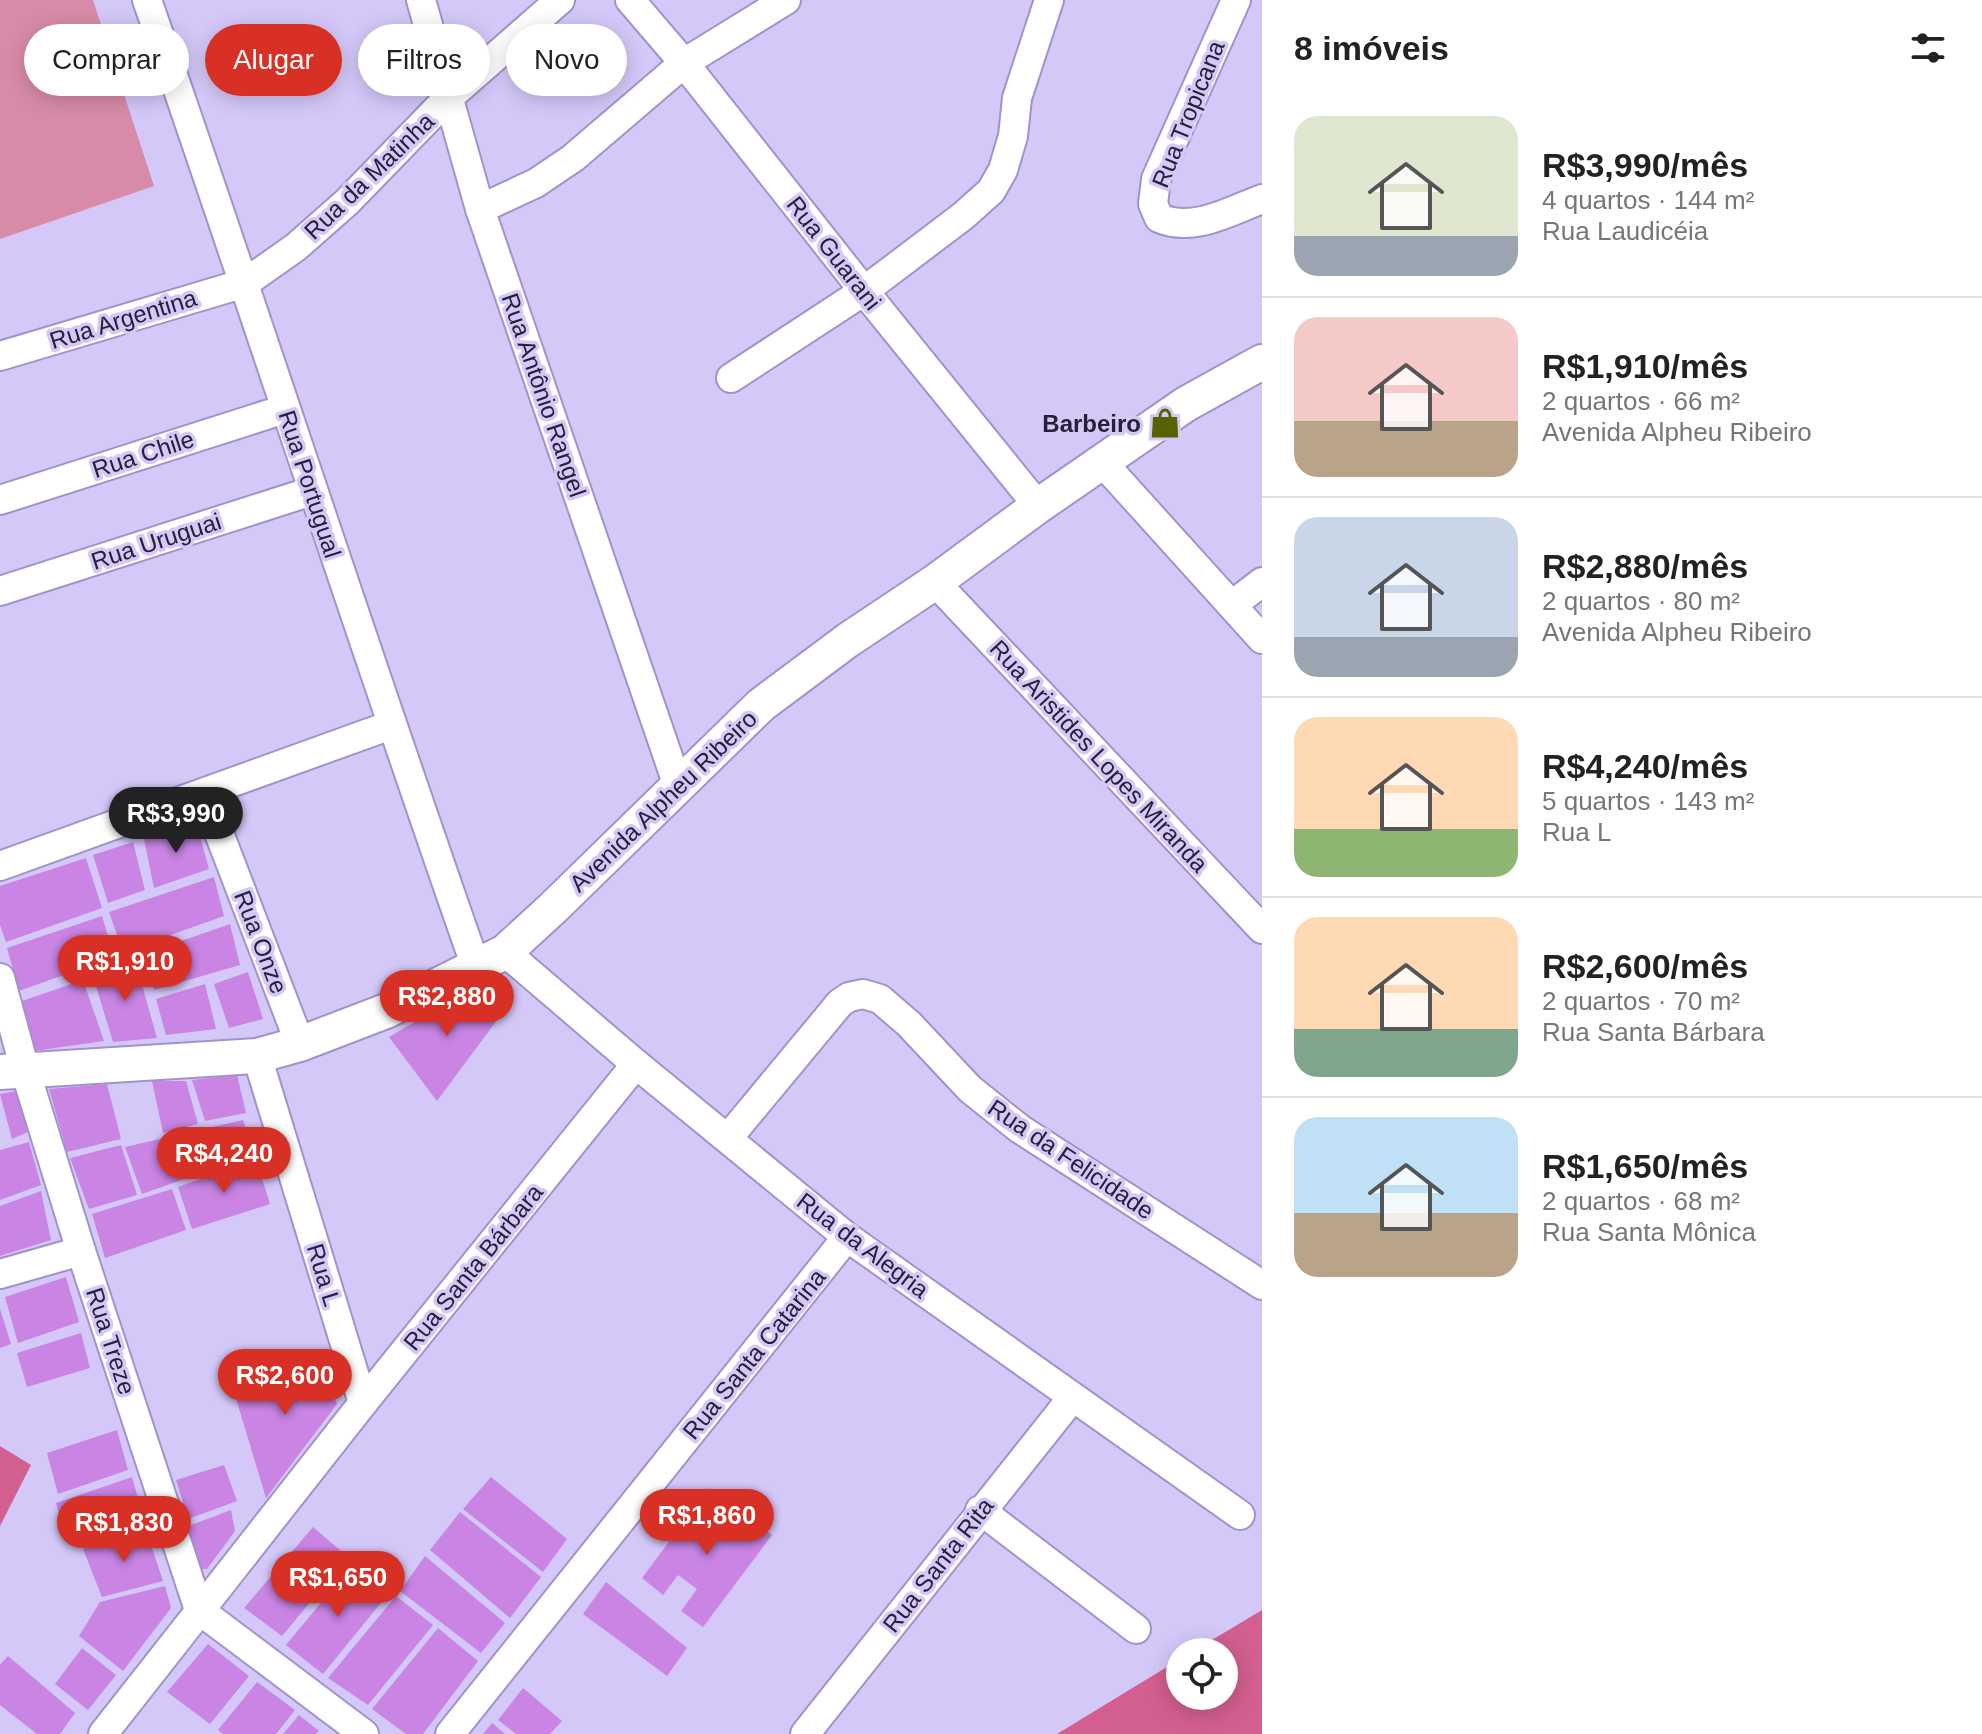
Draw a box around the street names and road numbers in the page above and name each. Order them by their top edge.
street label: Rua Tropicana [1146,36,1230,191]
street label: Rua da Matinha [299,107,440,245]
street label: Rua Guarani [781,191,887,315]
street label: Rua Argentina [46,284,200,354]
street label: Rua Antônio Rangel [496,290,592,500]
street label: Rua Portugual [273,407,347,561]
street label: Rua Chile [89,425,197,483]
street label: Rua Uruguai [88,507,224,575]
street label: Rua Aristides Lopes Miranda [984,635,1214,878]
street label: Avenida Alpheu Ribeiro [564,705,762,897]
street label: Rua Onze [229,887,293,997]
street label: Rua da Felicidade [983,1094,1159,1224]
street label: Rua Santa Bárbara [398,1178,549,1355]
street label: Rua da Alegria [792,1187,935,1304]
street label: Rua L [302,1240,346,1310]
street label: Rua Santa Catarina [677,1263,831,1444]
street label: Rua Treze [81,1284,141,1398]
street label: Rua Santa Rita [877,1492,999,1637]

